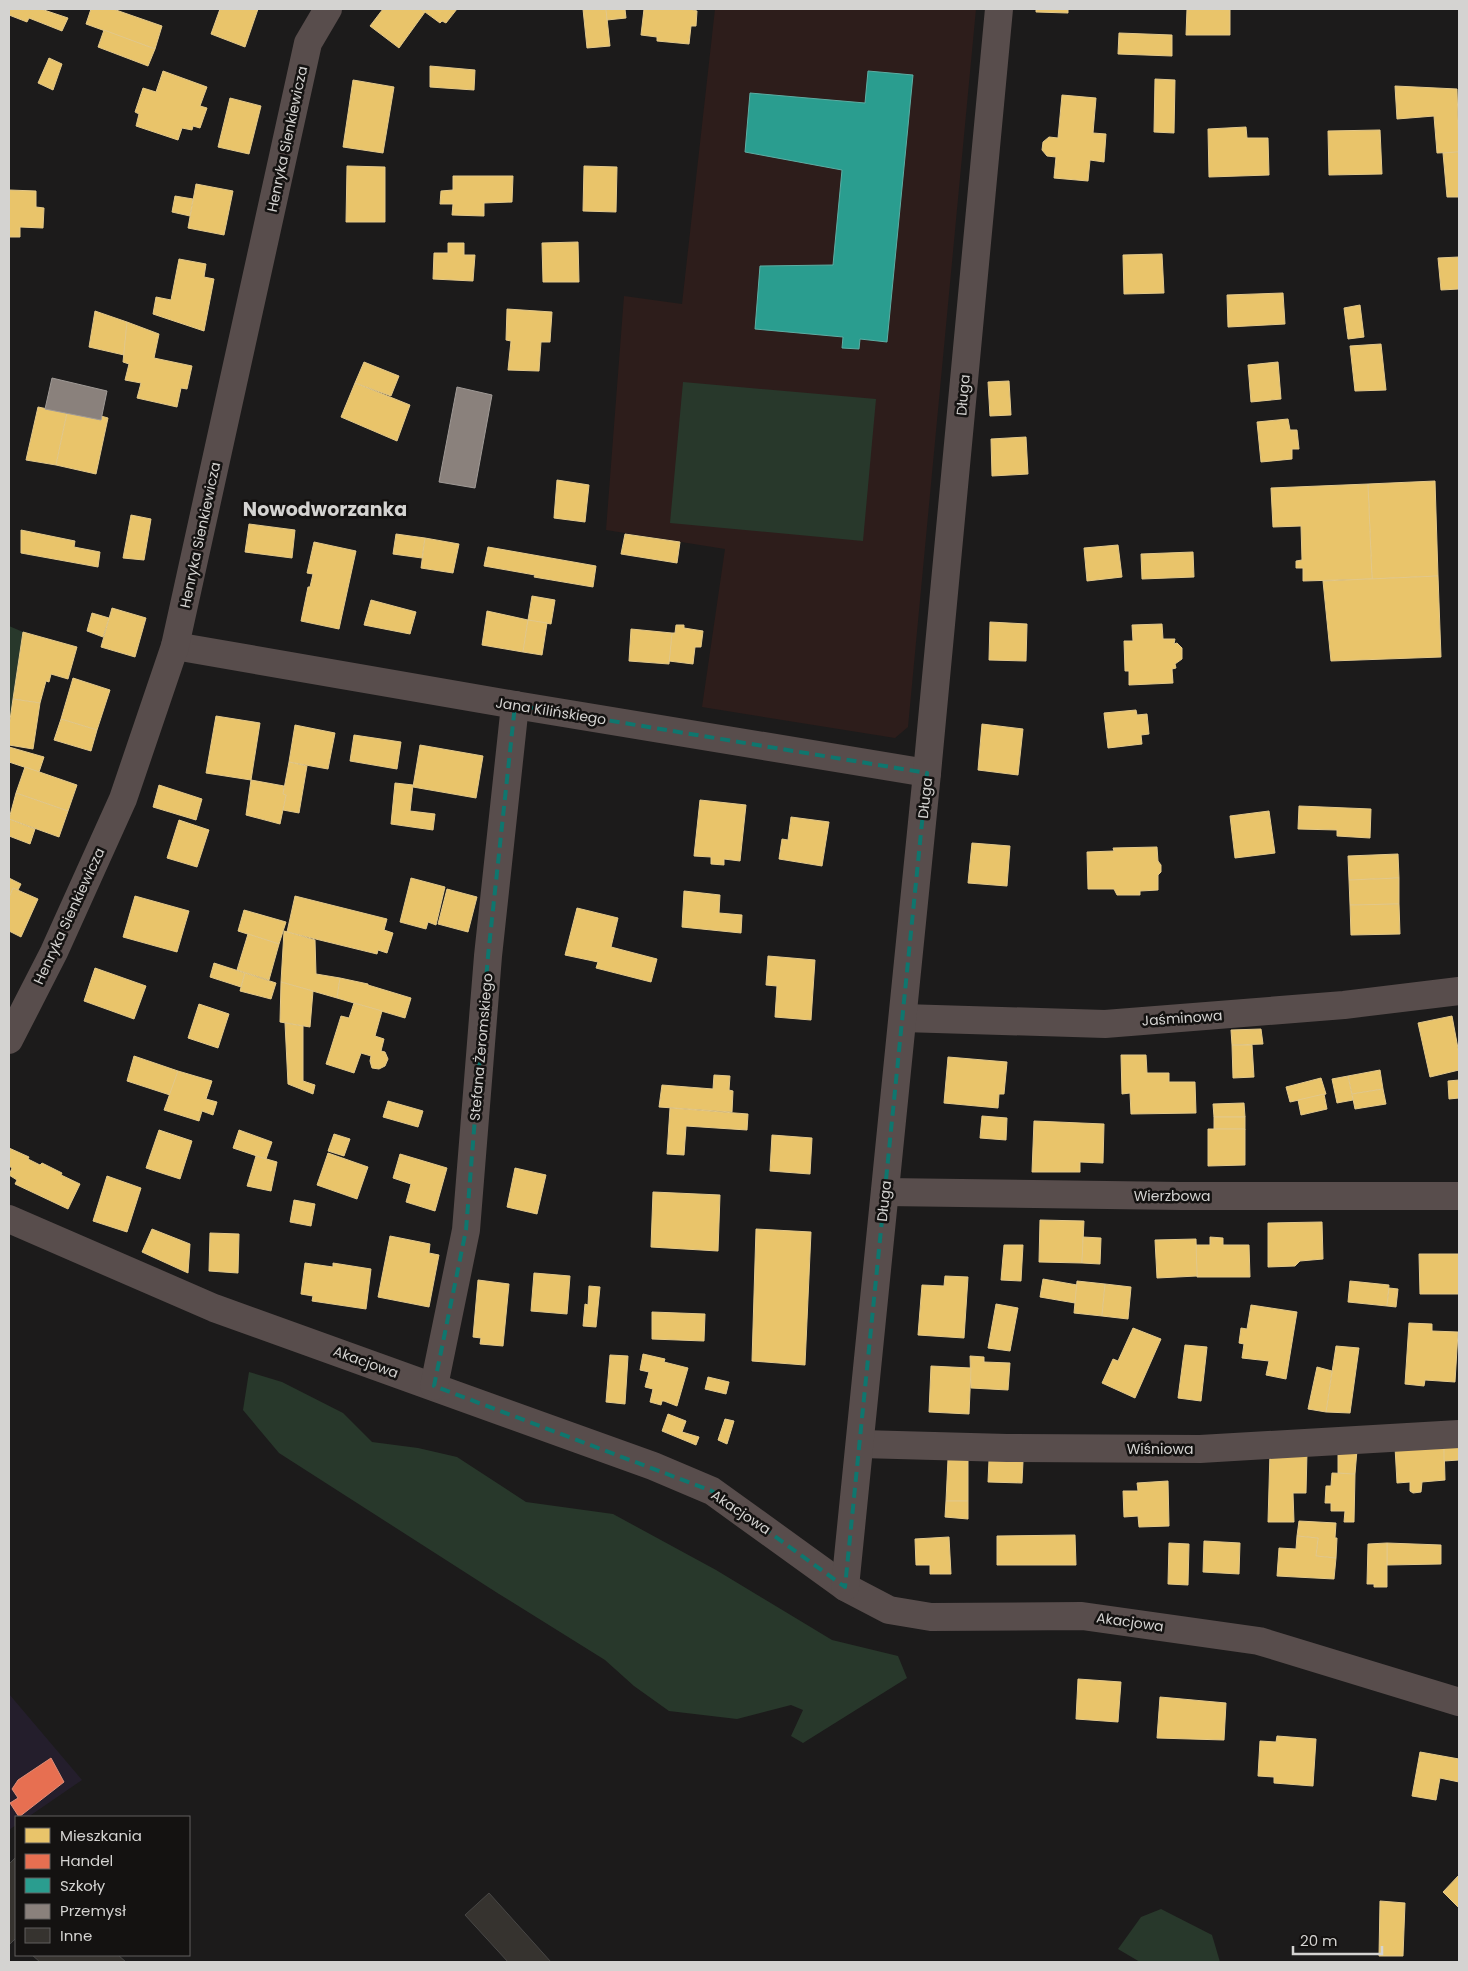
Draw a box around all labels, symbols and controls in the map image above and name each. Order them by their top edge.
street label: Henryka Sienkiewicza [262,64,312,214]
street label: Długa [951,374,975,416]
street label: Henryka Sienkiewicza [175,460,225,610]
district label: Nowodworzanka [243,496,407,523]
street label: Jana Kilińskiego [494,692,608,730]
street label: Długa [913,776,937,820]
street label: Henryka Sienkiewicza [29,844,109,988]
street label: Stefana Żeromskiego [465,972,497,1122]
street label: Jaśminowa [1141,1005,1223,1031]
street label: Długa [872,1179,896,1223]
street label: Wierzbowa [1134,1186,1210,1206]
street label: Akacjowa [331,1341,401,1383]
street label: Wiśniowa [1127,1439,1193,1459]
street label: Akacjowa [707,1485,775,1539]
street label: Akacjowa [1095,1607,1165,1637]
legend [15,1816,190,1956]
text: Mieszkania [60,1825,142,1846]
text: Handel [60,1850,113,1871]
text: Szkoły [60,1875,106,1896]
text: Przemysł [60,1900,126,1921]
scale bar [1293,1924,1382,1956]
text: Inne [60,1925,92,1946]
text: 20 m [1300,1930,1338,1951]

